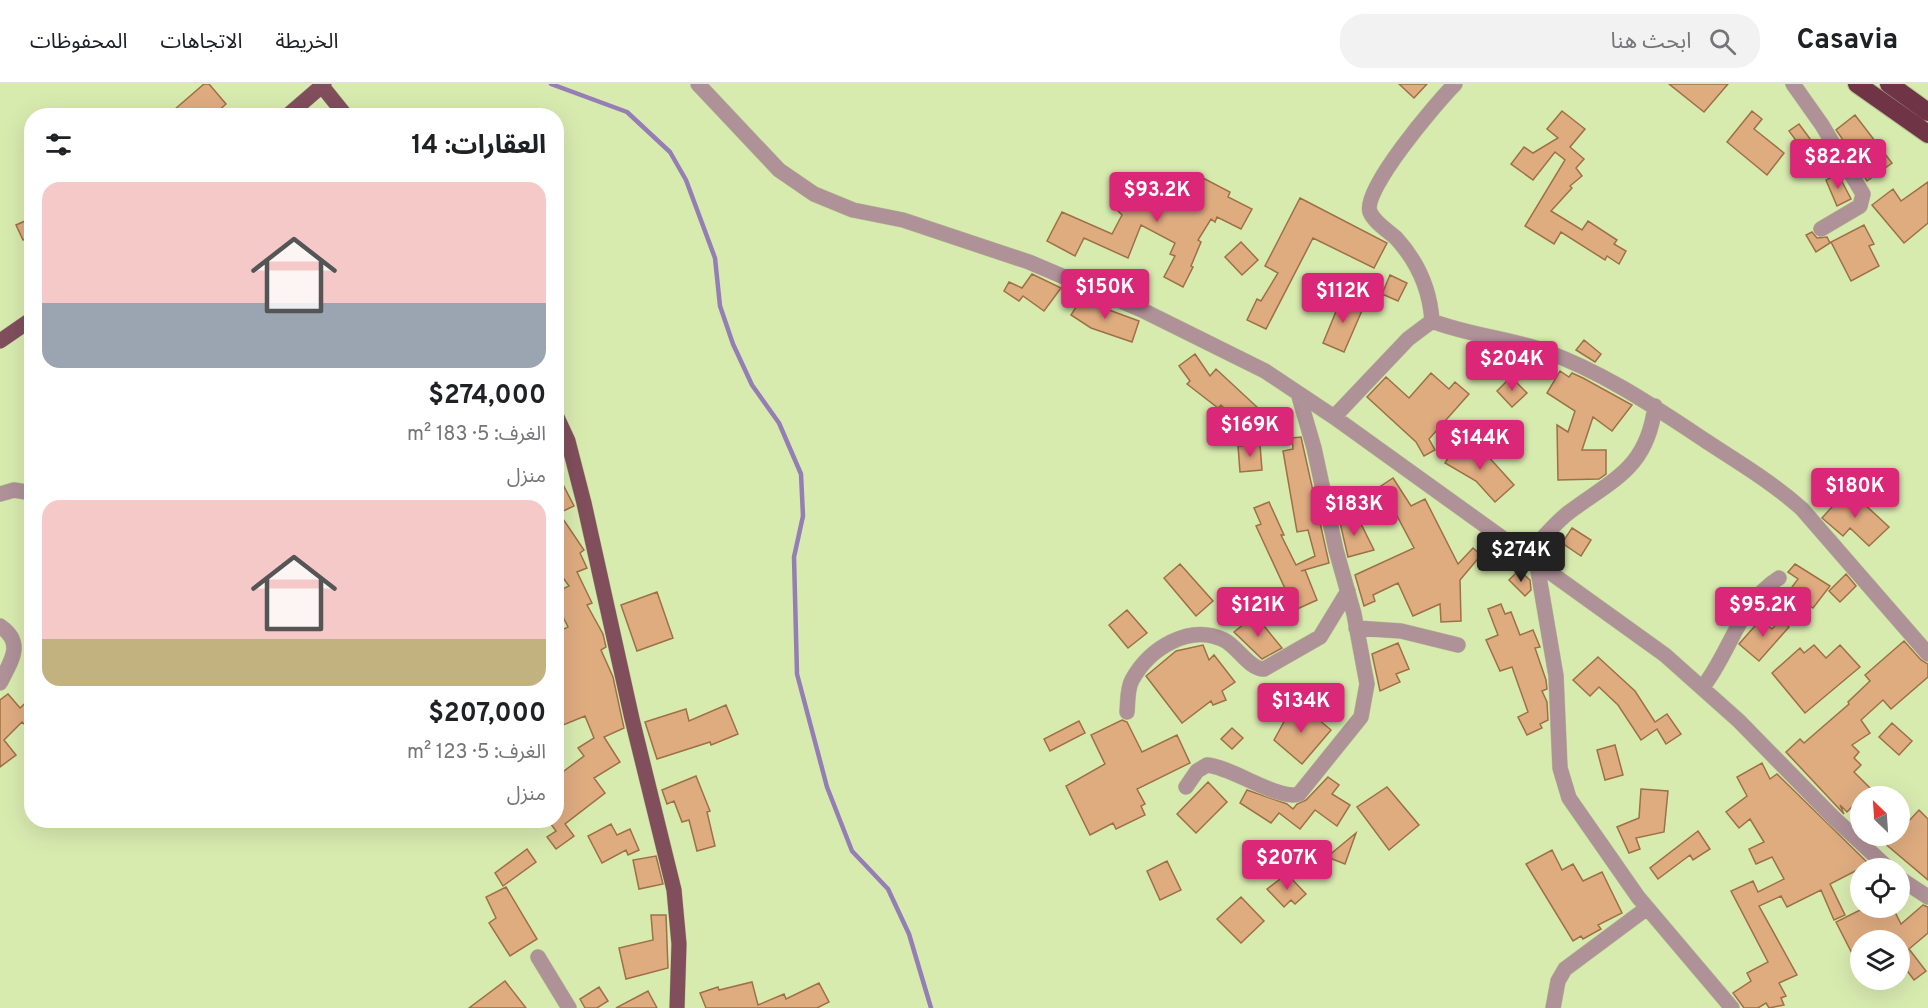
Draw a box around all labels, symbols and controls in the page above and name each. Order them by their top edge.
search box [1340,14,1760,68]
text: Casavia [1796,23,1898,59]
icon: search [1706,25,1739,58]
text: المحفوظات [30,29,127,56]
text: الاتجاهات [160,29,242,56]
text: الخريطة [275,29,338,56]
text: ابحث هنا [1611,29,1691,56]
icon: filters [42,128,75,161]
text: العقارات: 14 [411,130,546,163]
pin: $82.2K [1789,139,1887,190]
text: $82.2K [1804,145,1872,171]
pin: $93.2K [1108,172,1206,223]
text: $93.2K [1123,178,1191,204]
icon: home [240,221,348,329]
pin: $150K [1063,269,1147,320]
pin: $112K [1301,273,1385,324]
text: $150K [1075,275,1135,301]
text: $112K [1316,279,1370,305]
pin: $204K [1470,341,1554,392]
text: $204K [1480,347,1544,373]
text: $274,000 [428,380,546,413]
pin: $169K [1208,407,1292,458]
text: $169K [1221,413,1279,439]
pin: $144K [1438,420,1522,471]
text: الغرف: 5 · 183 m² [407,422,546,448]
text: $144K [1450,426,1510,452]
text: منزل [507,464,546,490]
pin: $180K [1813,468,1897,519]
text: $180K [1825,474,1885,500]
pin: $183K [1312,486,1396,537]
text: $183K [1325,492,1383,518]
pin: $274K [1479,532,1563,583]
text: $274K [1491,538,1551,564]
icon: home [240,539,348,647]
pin: $121K [1216,587,1300,638]
pin: $95.2K [1714,587,1812,638]
text: $121K [1231,593,1285,619]
text: $95.2K [1729,593,1797,619]
pin: $134K [1259,683,1343,734]
text: $134K [1271,689,1331,715]
text: $207,000 [428,698,546,731]
text: الغرف: 5 · 123 m² [407,740,546,766]
text: منزل [507,782,546,808]
north arrow [1850,786,1910,846]
map controls [1850,786,1910,990]
pin: $207K [1245,840,1329,891]
text: $207K [1256,846,1318,872]
button: locate [1850,858,1910,918]
button: layers [1850,930,1910,990]

